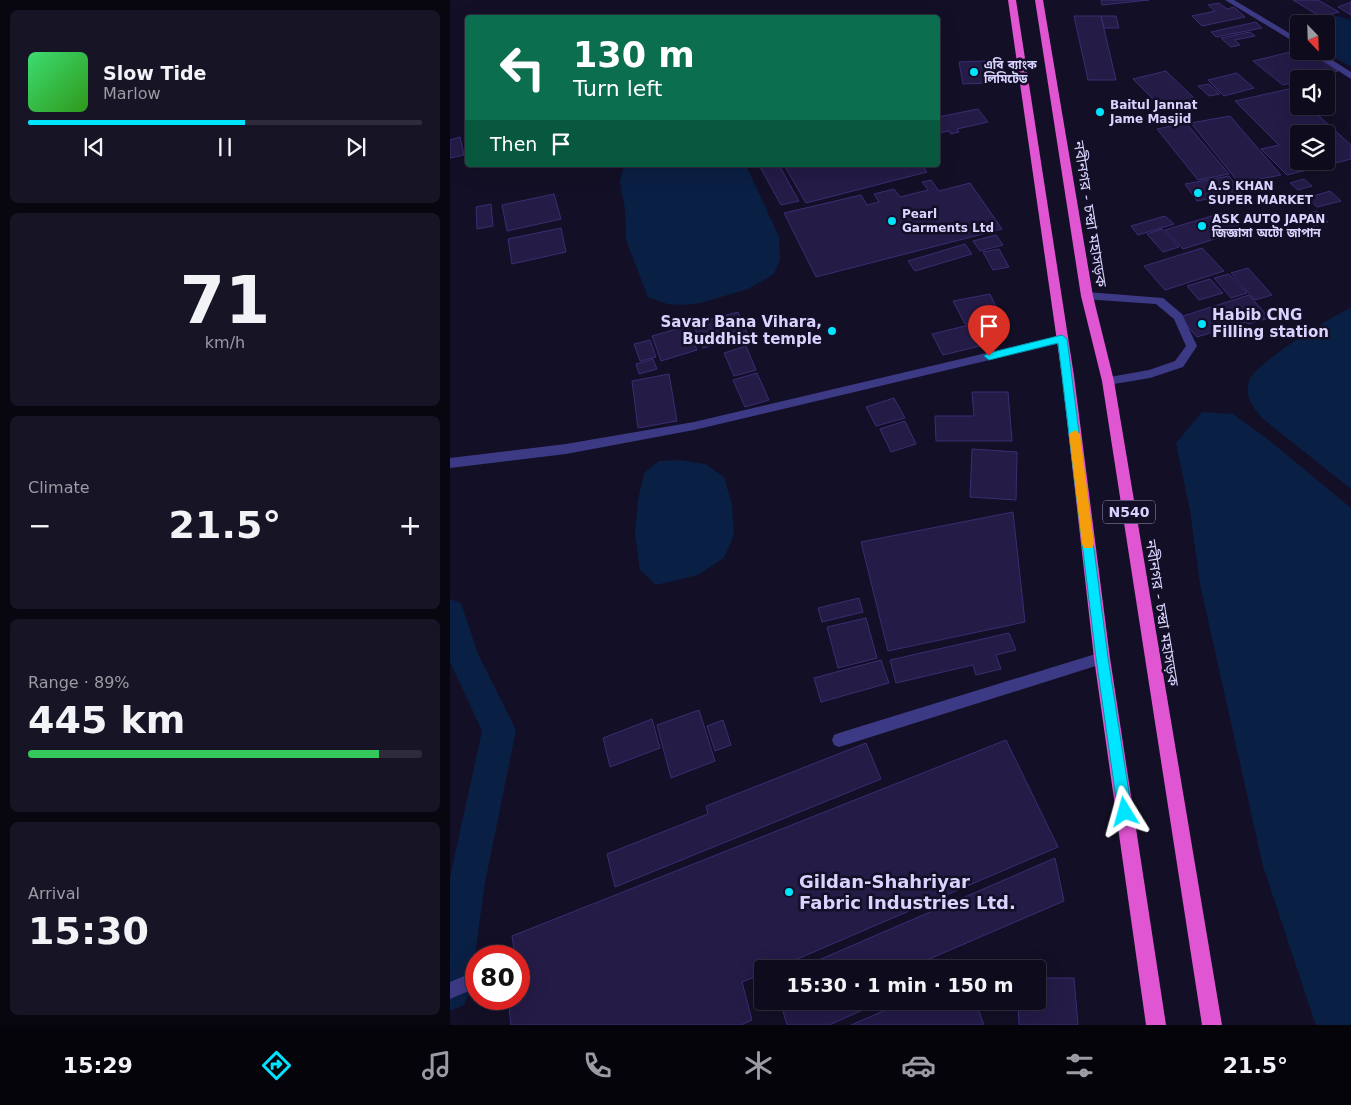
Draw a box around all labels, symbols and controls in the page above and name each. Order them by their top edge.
north arrow [1290,15,1335,60]
map controls [1290,15,1335,170]
icon: left [490,35,555,100]
text: 130 m [573,35,695,75]
place label: এবি ব্যাংক লিমিটেড [983,57,1037,86]
text: Slow Tide [103,62,206,84]
marker: এবি ব্যাংক লিমিটেড [968,66,980,78]
button: sound [1290,70,1335,115]
text: Turn left [573,76,662,101]
text: Marlow [103,84,161,103]
place label: Baitul Jannat Jame Masjid [1109,98,1198,126]
marker: Baitul Jannat Jame Masjid [1094,106,1106,118]
button: layers [1290,125,1335,170]
icon: arrive [547,130,575,158]
icon: previous [80,133,108,161]
icon: pause [211,133,239,161]
icon: next [342,133,370,161]
text: Then [490,133,537,155]
street label: নবীনগর - চন্দ্রা মহাসড়ক [1069,139,1111,289]
place label: A.S KHAN SUPER MARKET [1208,179,1314,207]
marker: A.S KHAN SUPER MARKET [1192,187,1204,199]
place label: Pearl Garments Ltd [902,207,994,235]
place label: ASK AUTO JAPAN জিজ্ঞাসা অটো জাপান [1211,212,1325,240]
marker: Pearl Garments Ltd [886,215,898,227]
marker: ASK AUTO JAPAN জিজ্ঞাসা অটো জাপান [1196,220,1208,232]
text: 71 [180,263,270,338]
pin [968,305,1010,356]
place label: Habib CNG Filling station [1212,306,1329,341]
icon: arrive [975,312,1003,340]
place label: Savar Bana Vihara, Buddhist temple [660,313,822,348]
marker: Habib CNG Filling station [1196,318,1208,330]
marker: Savar Bana Vihara, Buddhist temple [826,325,838,337]
text: km/h [205,333,245,352]
text: Climate [28,478,90,497]
road number: N540 [1103,501,1155,524]
text: 21.5° [169,503,281,547]
text: − [28,509,51,542]
text: + [399,509,422,542]
street label: নবীনগর - চন্দ্রা মহাসড়ক [1141,538,1183,688]
text: Range · 89% [28,673,130,692]
text: 445 km [28,698,185,742]
position arrow [1098,785,1150,837]
place label: Gildan-Shahriyar Fabric Industries Ltd. [799,871,1016,913]
text: Arrival [28,884,80,903]
marker: Gildan-Shahriyar Fabric Industries Ltd. [783,886,795,898]
text: 15:30 [28,909,149,953]
speed limit sign: 80 [465,945,530,1010]
text: 15:30 · 1 min · 150 m [786,974,1014,996]
icon: directions [259,1048,294,1083]
icon: music [419,1048,454,1083]
icon: phone [580,1048,615,1083]
icon: climate [741,1048,776,1083]
icon: car [901,1048,936,1083]
icon: filters [1062,1048,1097,1083]
text: 15:29 [63,1053,133,1078]
text: 21.5° [1223,1053,1288,1078]

